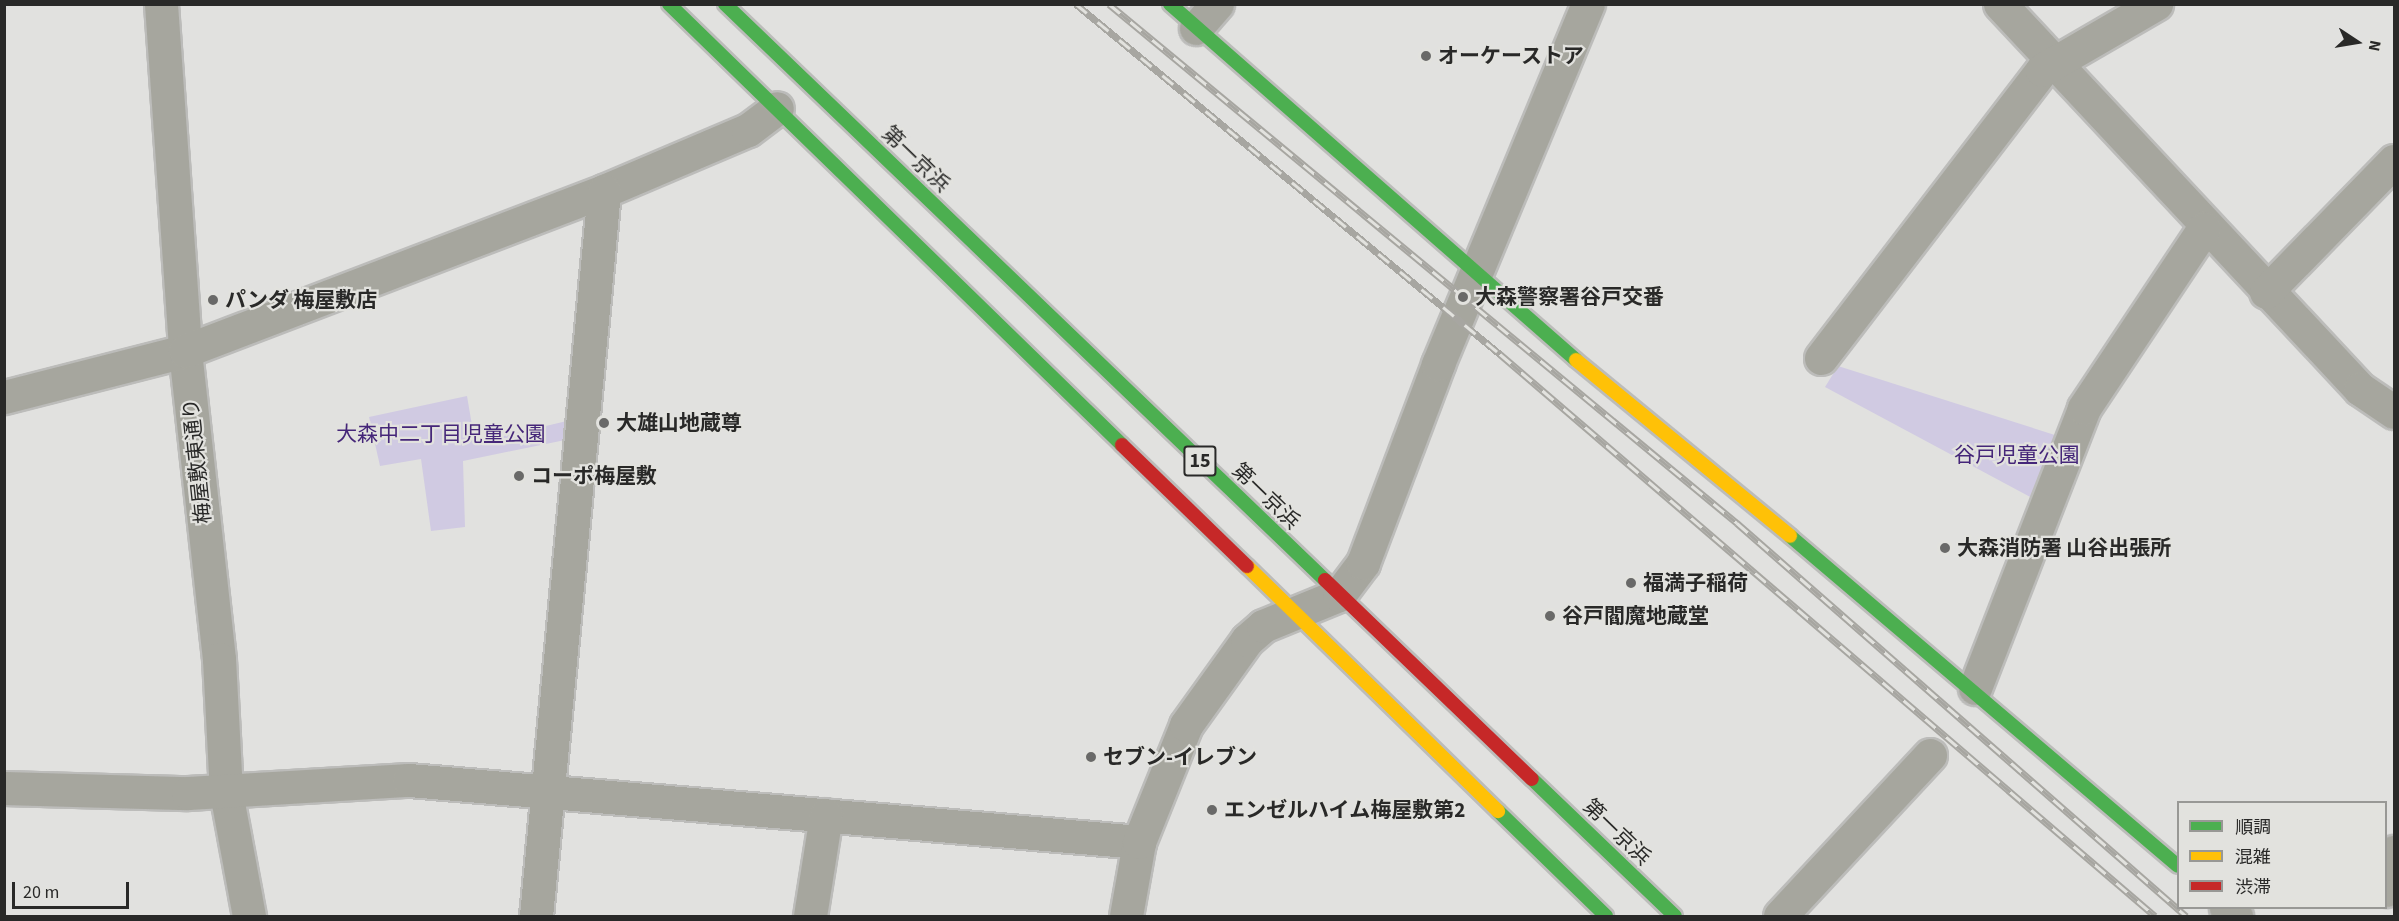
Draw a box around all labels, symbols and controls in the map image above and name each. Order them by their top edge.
north arrow [2327,12,2387,72]
text: N [2363,38,2386,53]
place label: オーケーストア [1438,43,1585,69]
marker: オーケーストア [1419,49,1433,63]
street label: 第一京浜 [877,121,955,197]
place label: 大森警察署谷戸交番 [1475,284,1664,310]
place label: パンダ 梅屋敷店 [225,287,376,313]
marker: 大森警察署谷戸交番 [1456,290,1470,304]
marker: パンダ 梅屋敷店 [206,293,220,307]
street label: 梅屋敷東通り [178,397,216,525]
place label: 大雄山地蔵尊 [616,410,742,436]
marker: 大雄山地蔵尊 [597,416,611,430]
park label: 大森中二丁目児童公園 [336,421,546,447]
park label: 谷戸児童公園 [1954,442,2080,468]
road number: 15 [1182,444,1218,478]
street label: 第一京浜 [1227,458,1305,534]
place label: コーポ梅屋敷 [531,463,657,489]
marker: コーポ梅屋敷 [512,469,526,483]
place label: 大森消防署 山谷出張所 [1957,535,2171,561]
marker: 大森消防署 山谷出張所 [1938,541,1952,555]
place label: 福満子稲荷 [1643,570,1748,596]
marker: 福満子稲荷 [1624,576,1638,590]
place label: 谷戸閻魔地蔵堂 [1562,603,1709,629]
marker: 谷戸閻魔地蔵堂 [1543,609,1557,623]
place label: セブン-イレブン [1103,744,1257,770]
marker: セブン-イレブン [1084,750,1098,764]
street label: 第一京浜 [1578,794,1656,870]
place label: エンゼルハイム梅屋敷第2 [1224,797,1466,823]
legend [2177,801,2387,909]
marker: エンゼルハイム梅屋敷第2 [1205,803,1219,817]
text: 順調 [2235,815,2271,840]
text: 混雑 [2235,845,2271,870]
scale bar [15,870,132,908]
text: 渋滞 [2235,875,2271,900]
text: 20 m [23,880,59,905]

